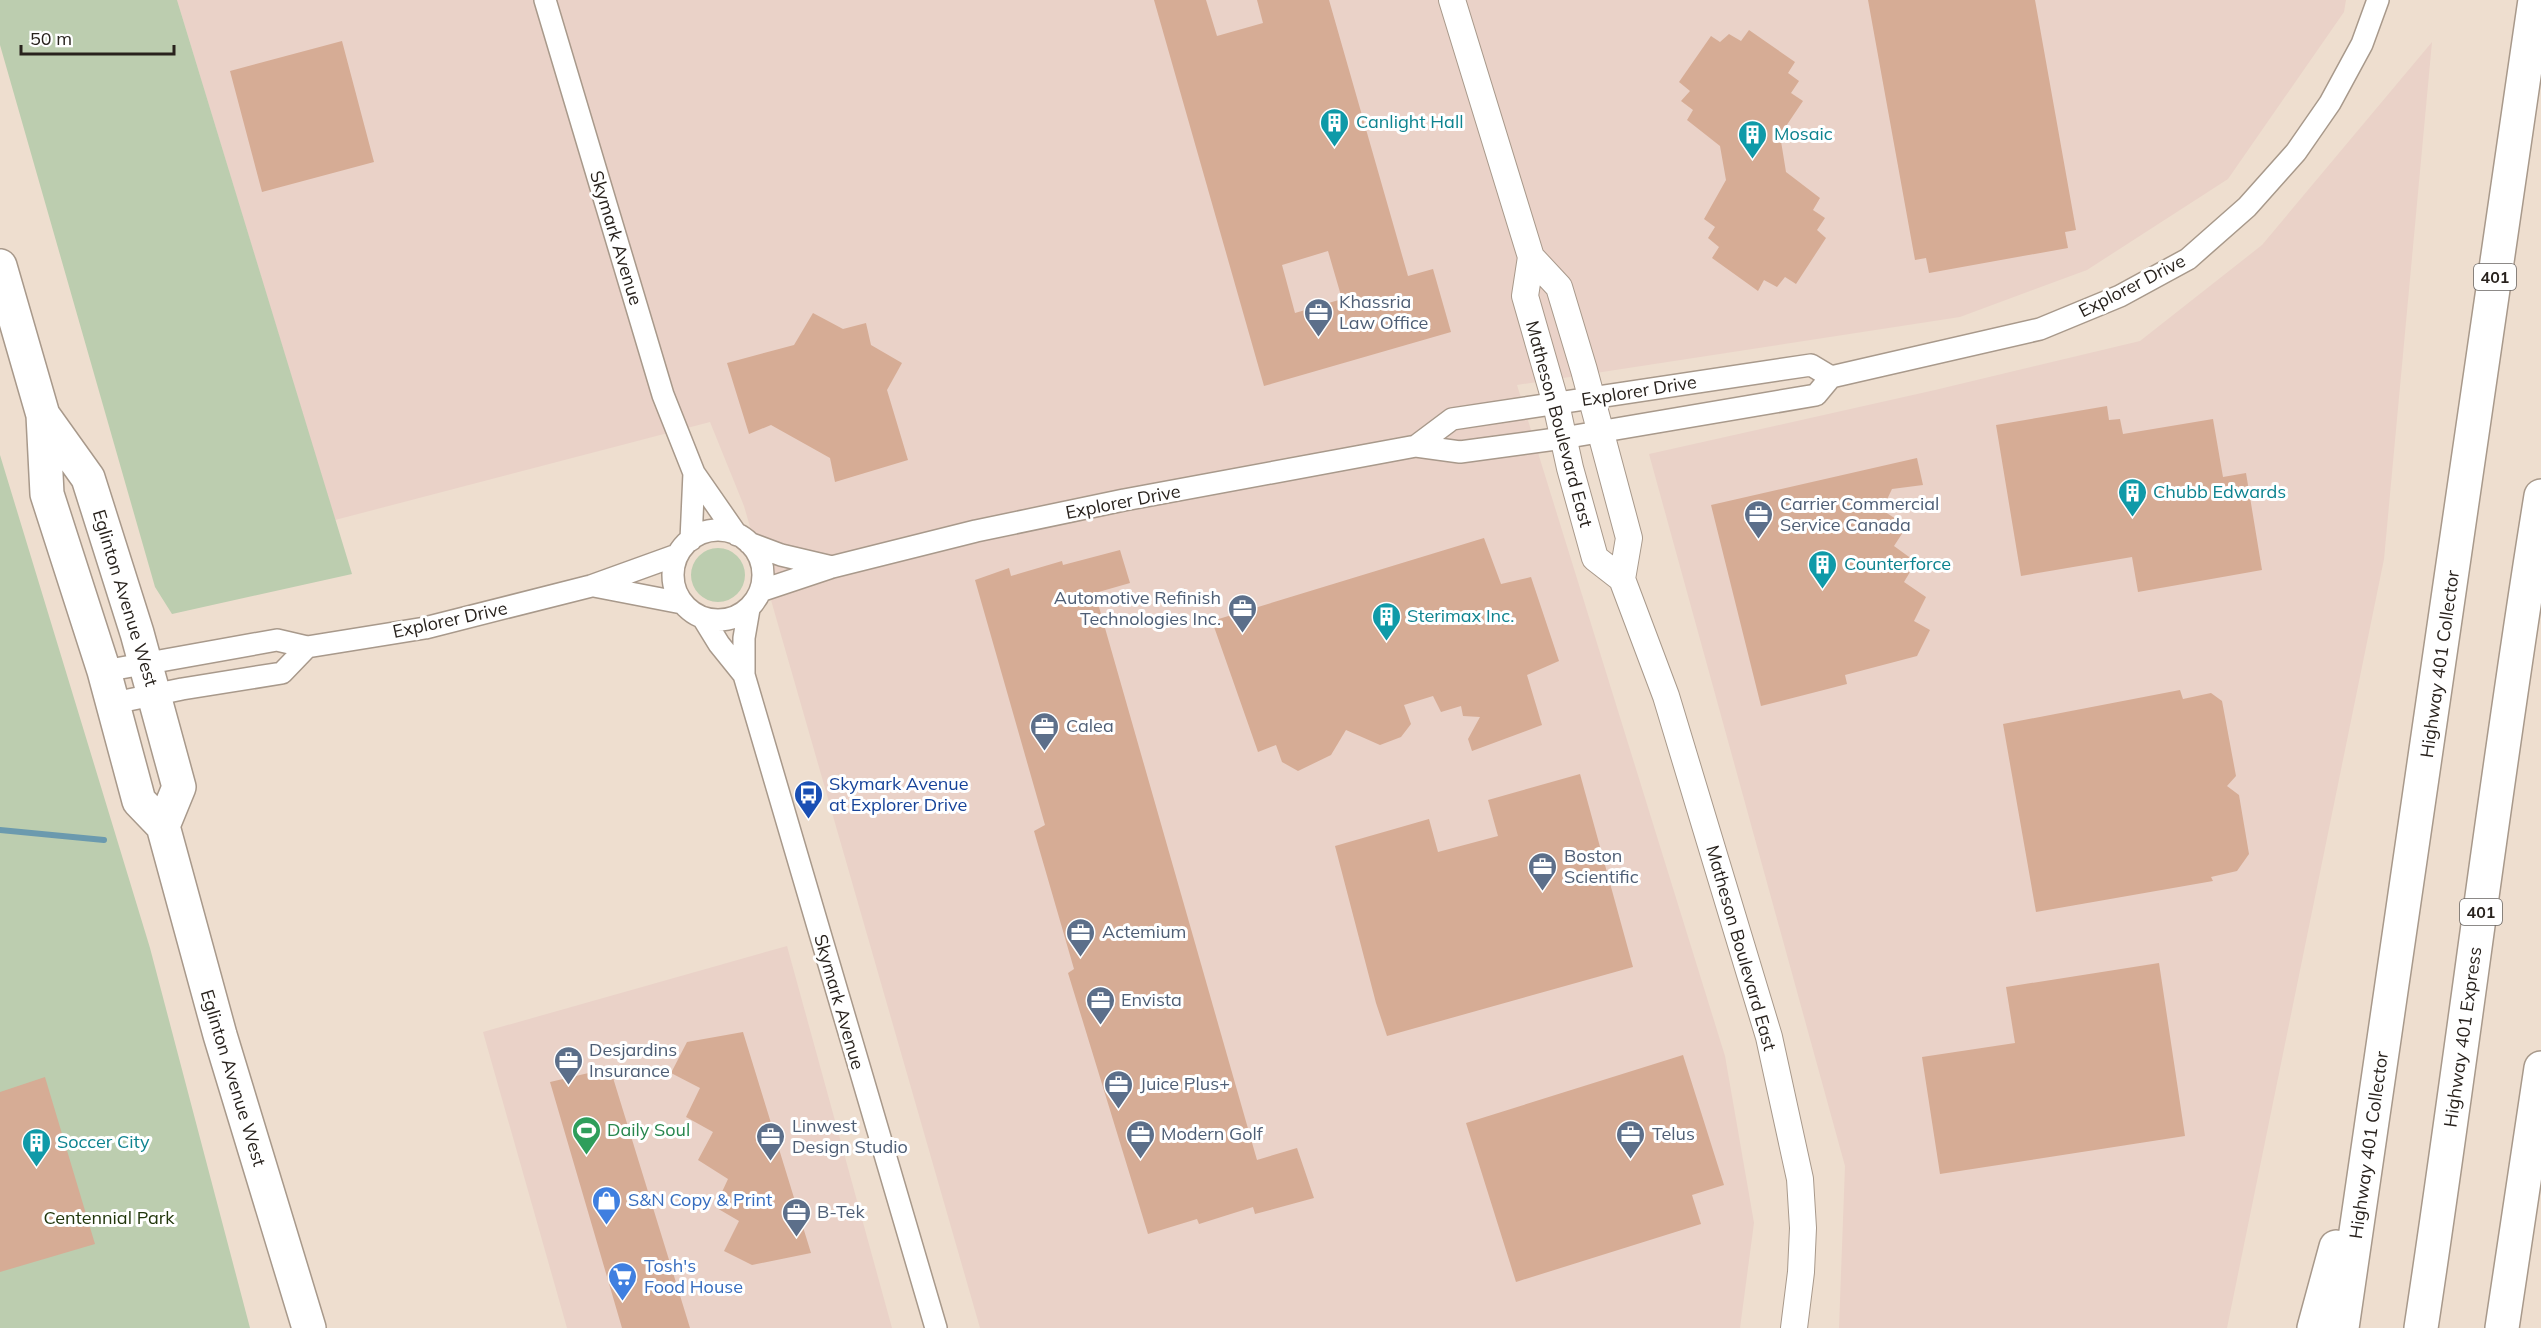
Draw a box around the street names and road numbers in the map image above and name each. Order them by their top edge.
street label: Skymark Avenue [585,168,648,308]
street label: Explorer Drive [2075,249,2189,322]
road number: 401 [2474,264,2516,290]
street label: Matheson Boulevard East [1521,318,1598,530]
street label: Explorer Drive [1580,370,1698,411]
street label: Explorer Drive [1064,479,1182,524]
street label: Eglinton Avenue West [88,507,163,689]
street label: Highway 401 Collector [2415,568,2464,759]
street label: Explorer Drive [391,596,509,643]
street label: Matheson Boulevard East [1701,842,1782,1053]
road number: 401 [2460,899,2502,925]
street label: Skymark Avenue [809,932,870,1072]
street label: Highway 401 Express [2438,945,2487,1129]
street label: Eglinton Avenue West [196,987,271,1169]
street label: Highway 401 Collector [2344,1049,2393,1240]

